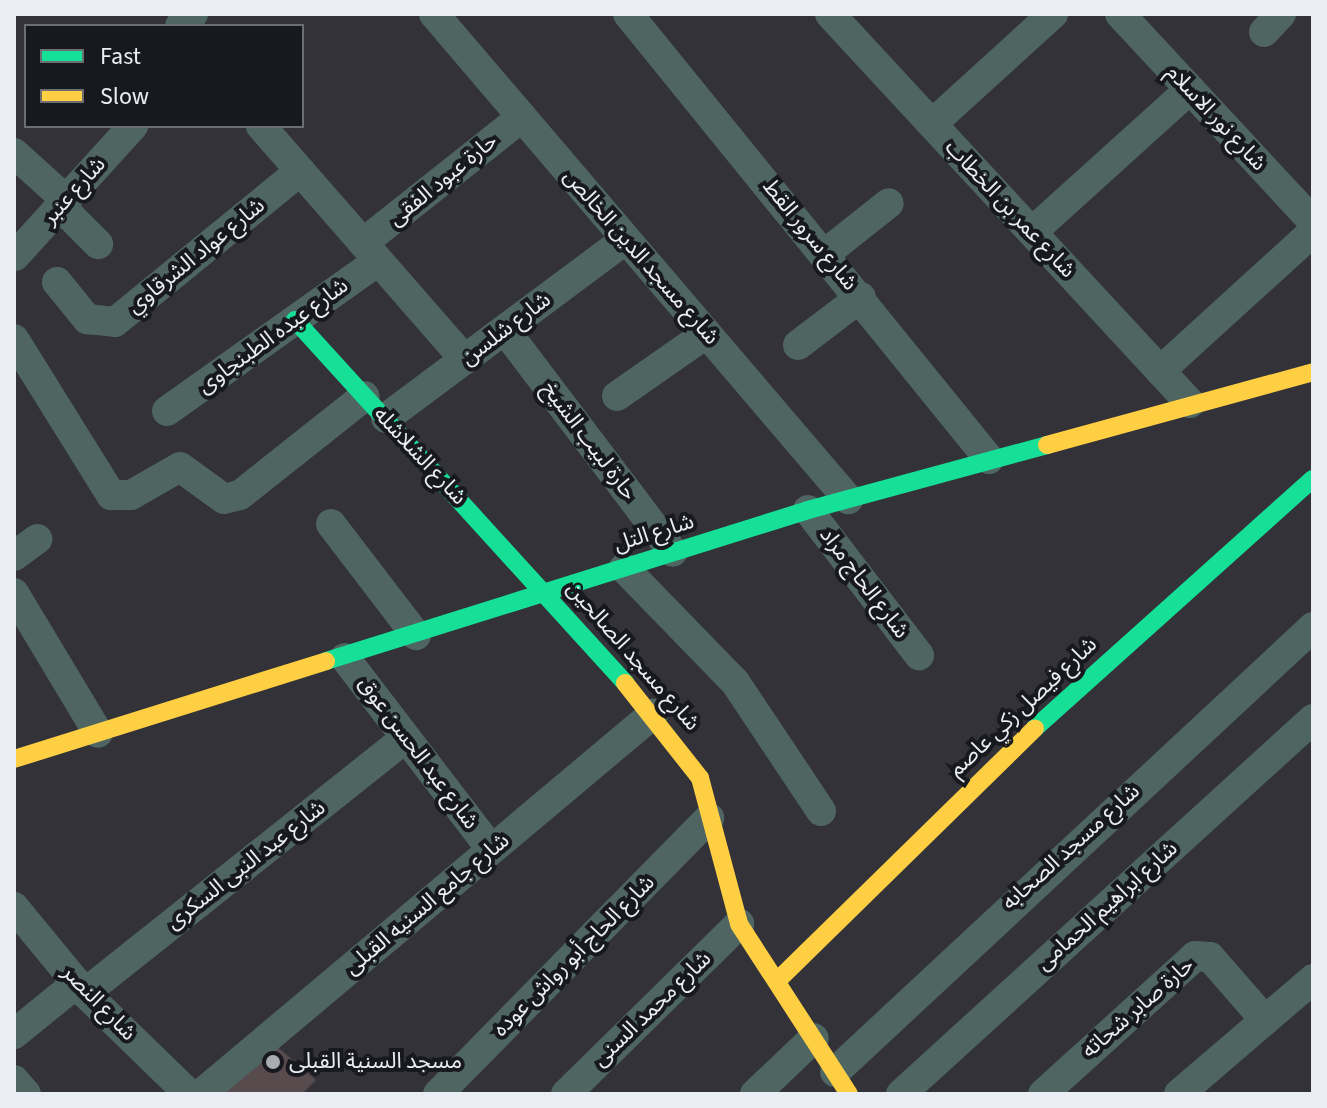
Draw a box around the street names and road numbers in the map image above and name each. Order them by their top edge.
street label: شارع نور الاسلام [1160,60,1272,176]
street label: حارة عبود الفقى [383,128,503,232]
street label: شارع عمر بن الخطاب [939,134,1081,284]
street label: شارع عنبر [37,152,111,230]
street label: شارع مسجد الدين الخالص [558,164,724,350]
street label: شارع سرور القط [757,174,863,296]
street label: شارع عواد الشرقاوي [122,192,270,320]
street label: شارع عبده الطبنجاوى [193,273,353,399]
street label: شارع شلسن [456,287,556,371]
street label: حارة لبيب الشيخ [536,376,642,506]
street label: شارع الشلاشله [368,401,472,511]
street label: شارع التل [611,508,697,558]
street label: شارع الحاج مراد [814,522,914,644]
street label: شارع مسجد الصالحين [561,576,705,736]
street label: شارع فيصل زكي عاصم [943,631,1103,783]
street label: شارع عبد الحسن عوق [352,671,484,835]
street label: شارع مسجد الصحابه [997,778,1145,916]
street label: شارع عبد النبى السكرى [161,795,331,935]
street label: شارع جامع السنيه القبلى [339,827,515,981]
street label: شارع ابراهيم الحمامى [1031,836,1183,976]
street label: شارع الحاج أبو رواش عوده [488,870,660,1042]
street label: شارع محمد السنى [587,946,717,1072]
street label: حارة صابر شحاته [1076,952,1200,1064]
street label: شارع النصر [56,960,142,1046]

